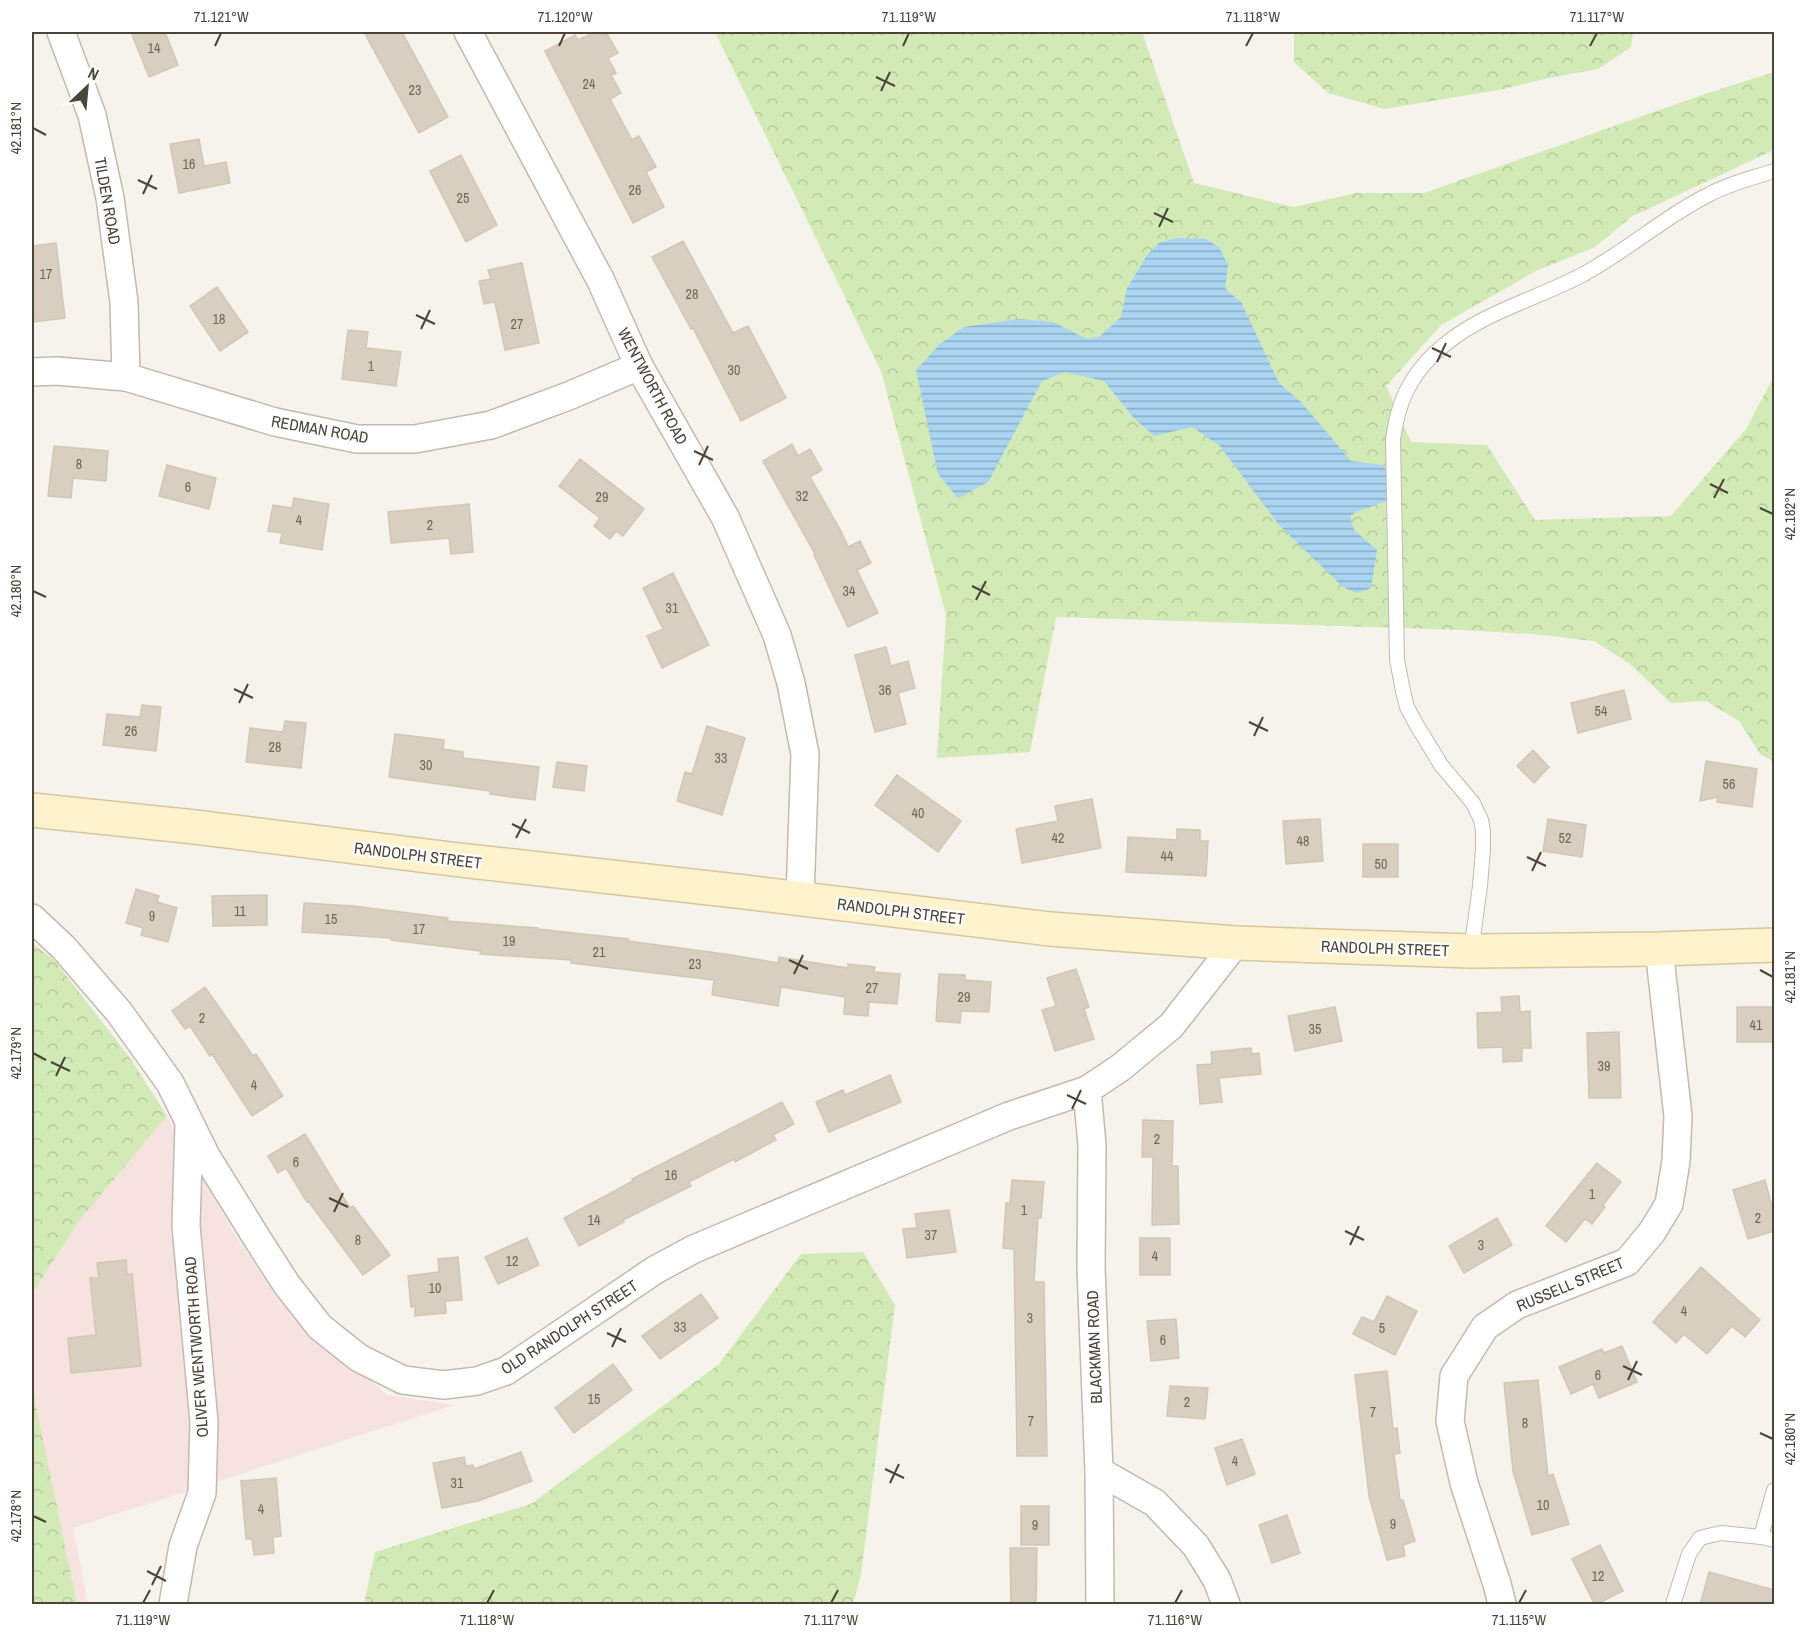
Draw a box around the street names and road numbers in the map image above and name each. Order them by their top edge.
street label: TILDEN ROAD [90,156,126,246]
street label: WENTWORTH ROAD [613,324,693,448]
street label: REDMAN ROAD [270,410,370,448]
street label: RANDOLPH STREET [353,836,483,874]
street label: RANDOLPH STREET [836,892,966,930]
street label: RANDOLPH STREET [1320,935,1450,961]
street label: RUSSELL STREET [1513,1251,1627,1317]
street label: OLIVER WENTWORTH ROAD [179,1256,213,1438]
street label: OLD RANDOLPH STREET [496,1274,642,1380]
street label: BLACKMAN ROAD [1081,1290,1107,1404]

